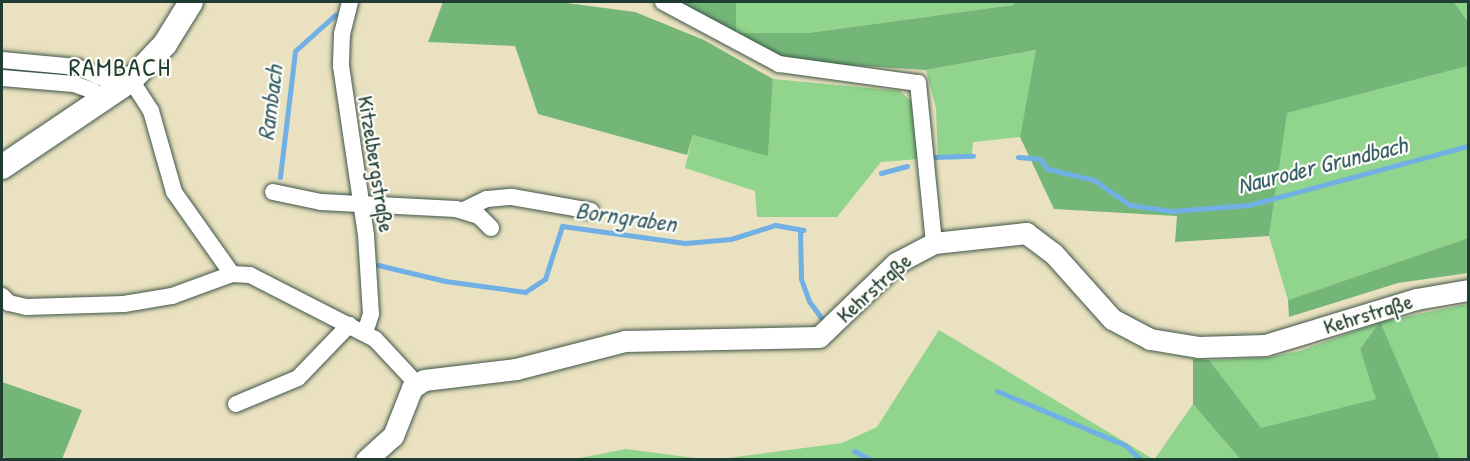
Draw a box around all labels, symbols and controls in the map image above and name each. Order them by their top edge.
district label: RAMBACH [69,51,171,83]
water label: Rambach [251,64,289,142]
street label: Kitzelbergstraße [352,94,400,234]
water label: Nauroder Grundbach [1234,130,1410,200]
water label: Borngraben [574,196,678,238]
street label: Kehrstraße [831,248,917,328]
street label: Kehrstraße [1320,288,1416,340]

